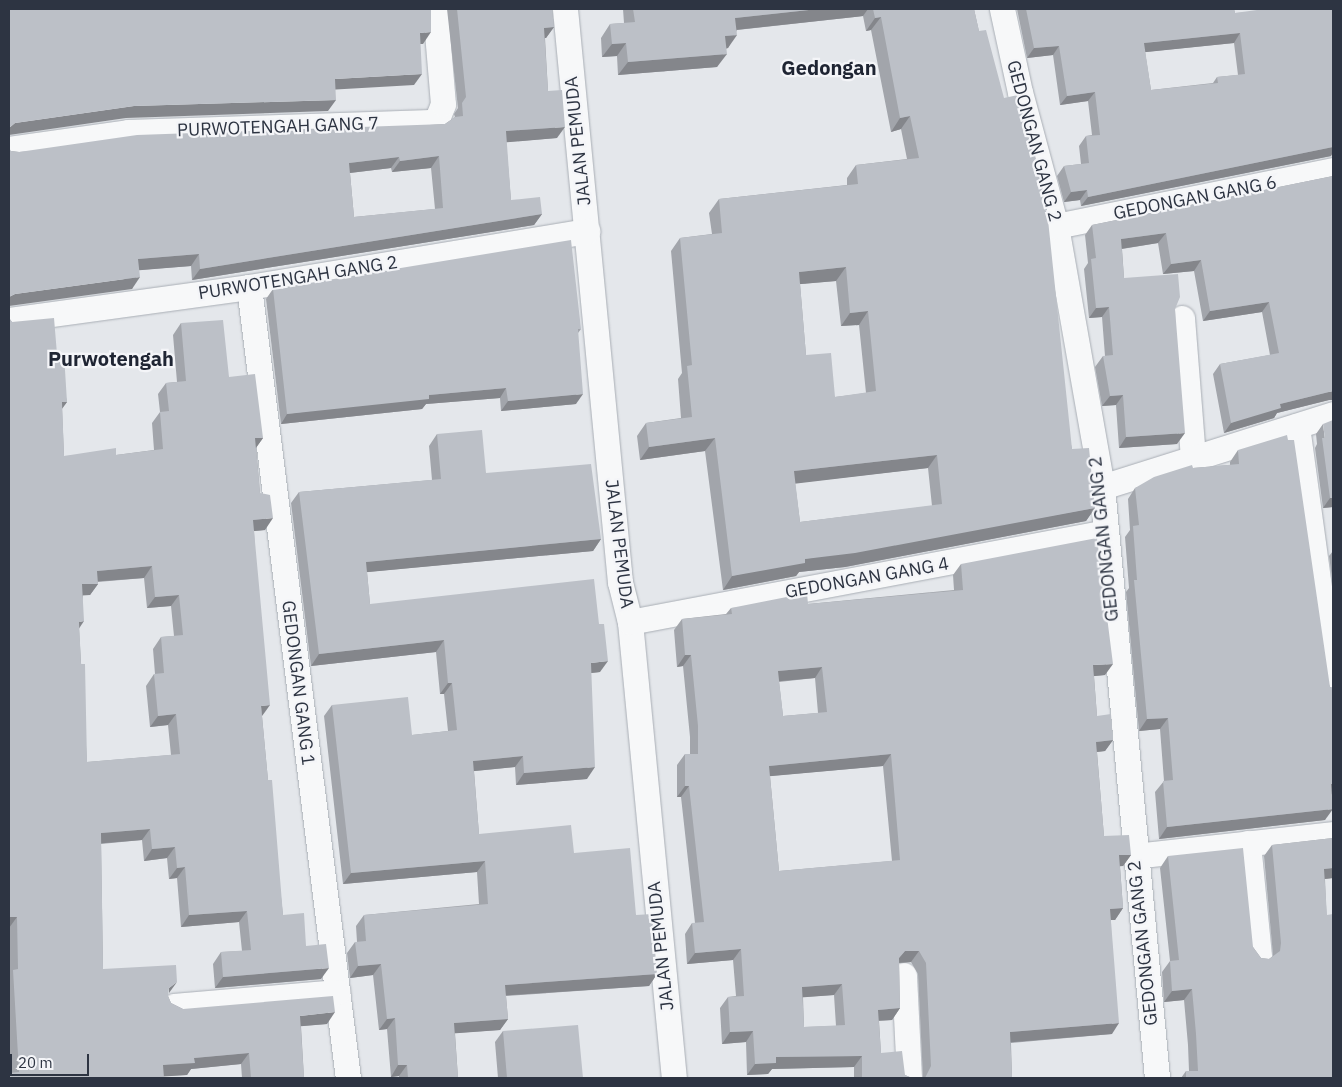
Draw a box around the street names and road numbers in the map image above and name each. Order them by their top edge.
street label: GEDONGAN GANG 2 [1002,58,1066,224]
street label: JALAN PEMUDA [560,75,596,207]
street label: PURWOTENGAH GANG 7 [177,113,379,141]
street label: GEDONGAN GANG 6 [1112,172,1278,224]
street label: PURWOTENGAH GANG 2 [197,252,399,304]
street label: GEDONGAN GANG 2 [1085,455,1123,623]
street label: JALAN PEMUDA [600,478,638,610]
street label: GEDONGAN GANG 4 [783,553,951,603]
street label: GEDONGAN GANG 1 [277,599,319,767]
street label: GEDONGAN GANG 2 [1124,859,1162,1027]
street label: JALAN PEMUDA [643,880,679,1012]

